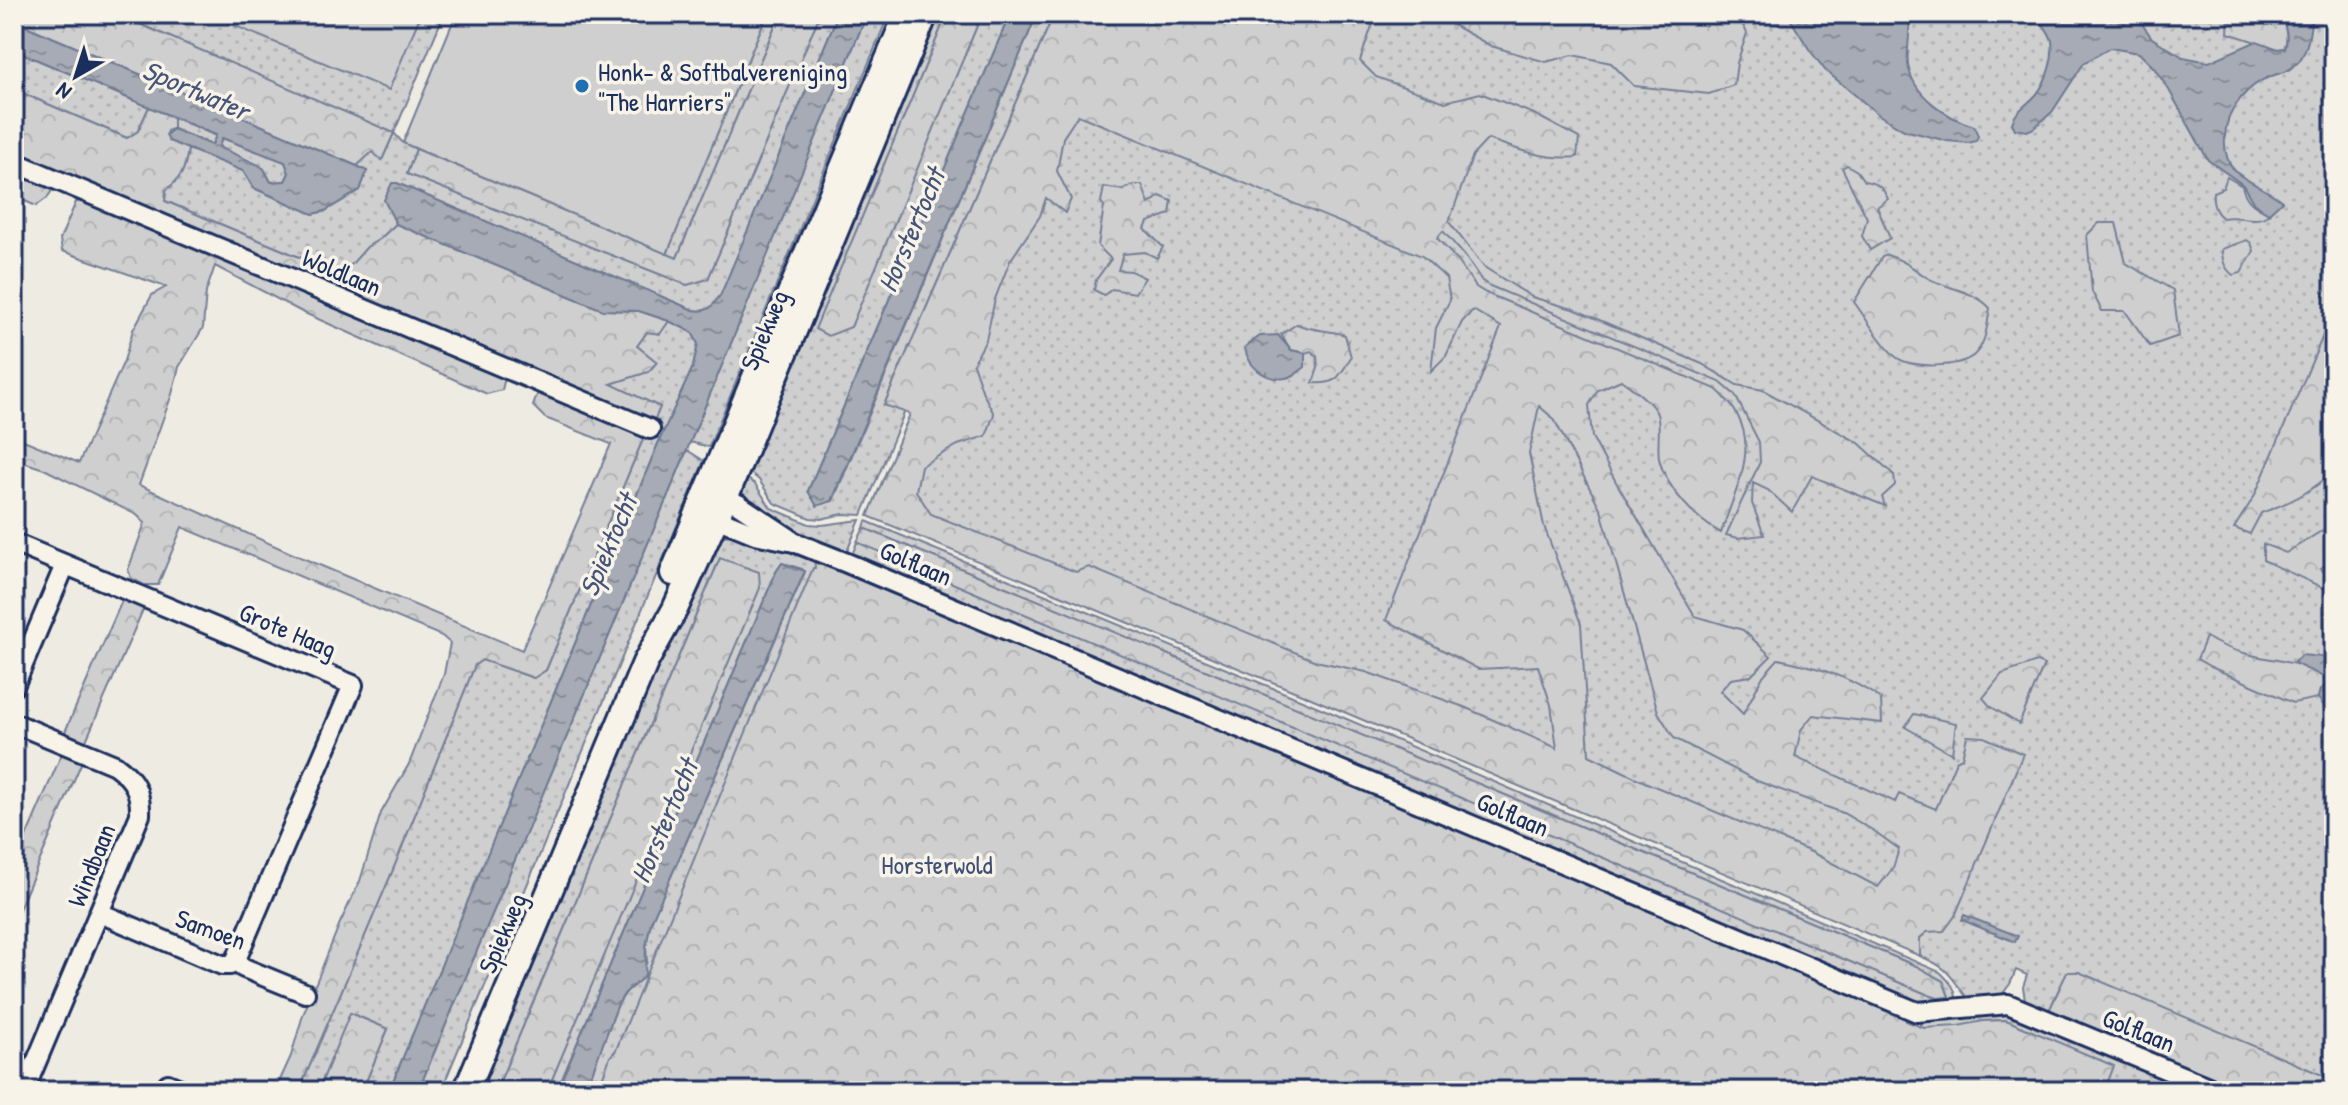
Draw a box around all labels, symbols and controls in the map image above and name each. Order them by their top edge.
north arrow [36,36,116,116]
water label: Sportwater [137,51,258,131]
place label: Honk- & Softbalvereniging "The Harriers" [598,54,847,119]
text: N [49,76,77,107]
marker: Honk- & Softbalvereniging "The Harriers" [573,77,591,95]
water label: Horstertocht [868,158,956,298]
street label: Woldlaan [297,240,387,304]
street label: Spiekweg [731,285,797,375]
water label: Spiektocht [570,484,648,602]
street label: Golflaan [874,532,958,594]
street label: Grote Haag [234,594,342,666]
water label: Horstertocht [621,749,709,889]
street label: Golflaan [1471,783,1555,845]
street label: Windbaan [59,818,123,912]
park label: Horsterwold [881,847,993,882]
street label: Spiekweg [469,888,535,978]
street label: Samoen [171,900,251,958]
street label: Golflaan [2098,1000,2180,1060]

